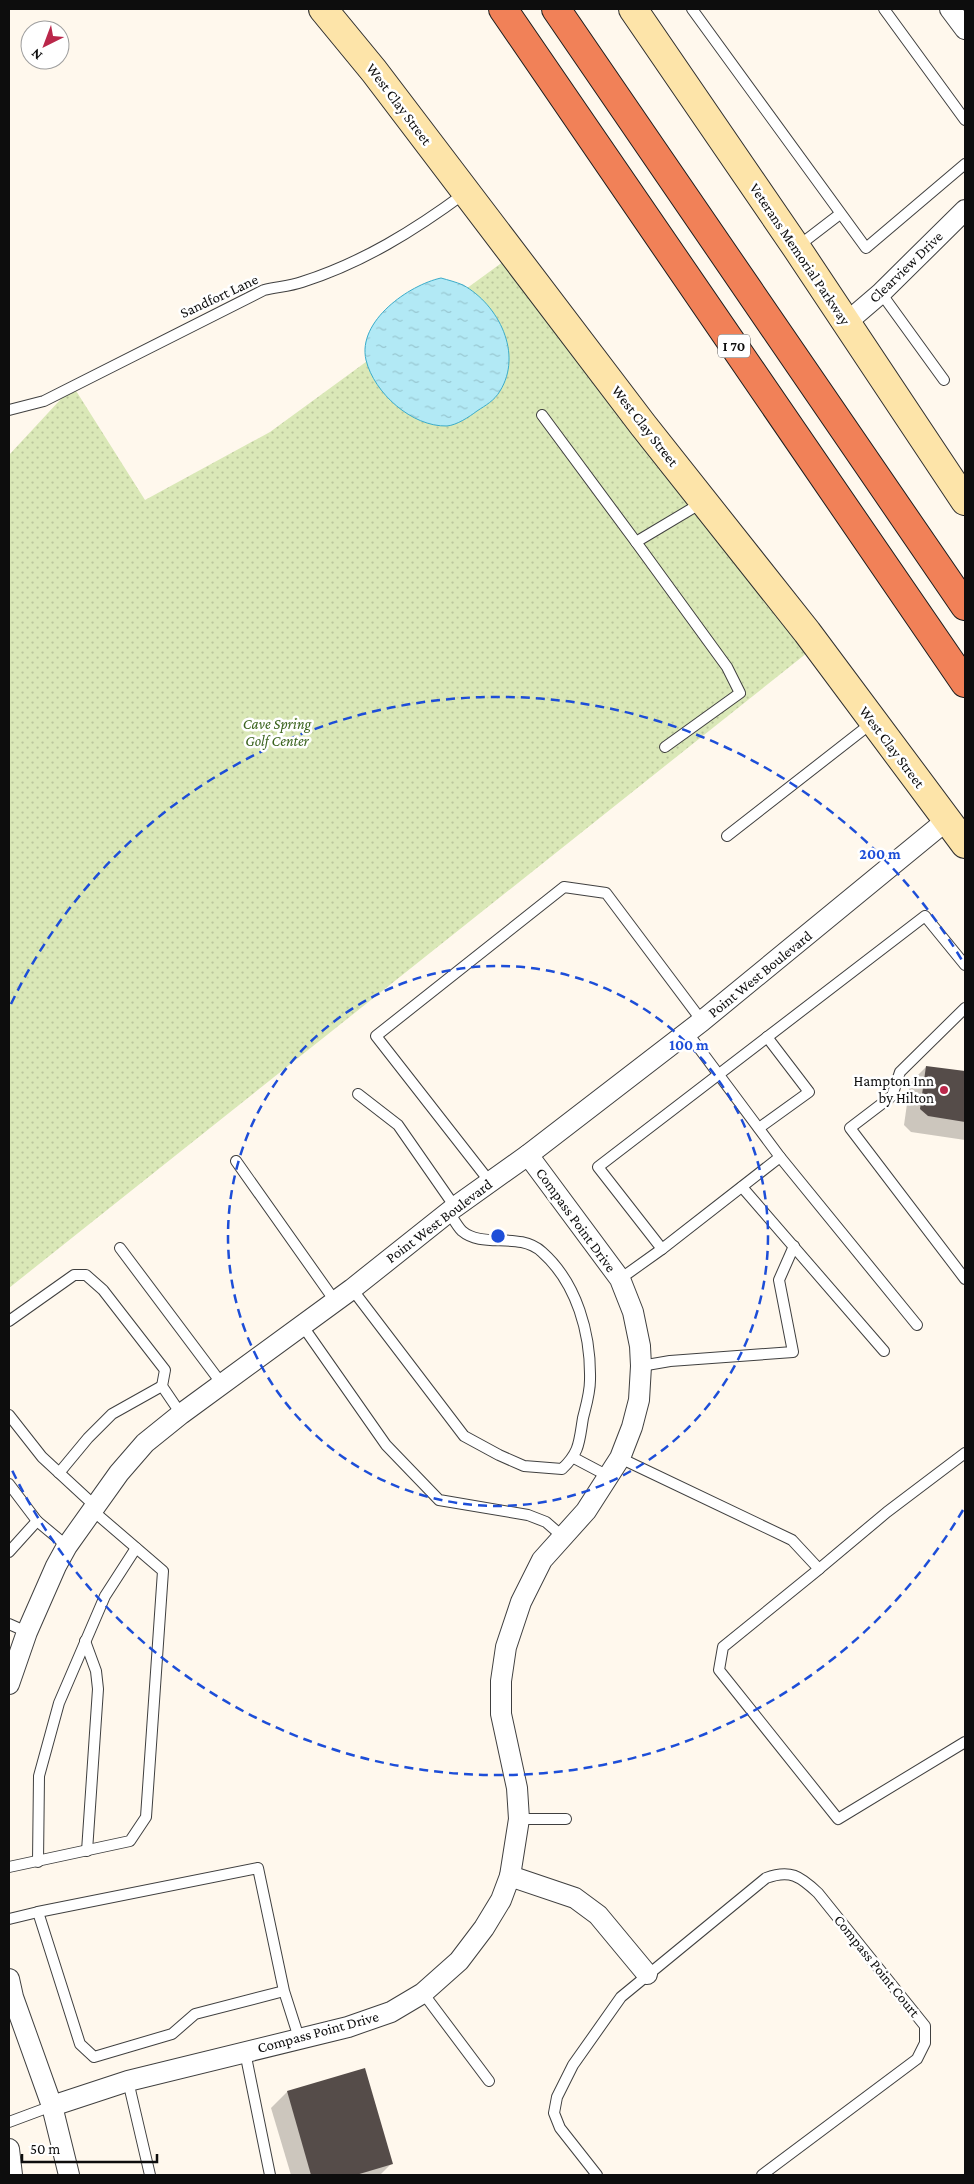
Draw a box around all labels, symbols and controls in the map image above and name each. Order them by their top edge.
north arrow [20,20,70,70]
text: N [27,45,45,64]
street label: West Clay Street [362,60,435,149]
street label: Veterans Memorial Parkway [746,180,853,328]
street label: Clearview Drive [866,228,946,306]
street label: Sandfort Lane [178,271,261,321]
road number: I 70 [718,334,750,358]
street label: West Clay Street [608,382,682,471]
street label: West Clay Street [855,703,928,792]
park label: Cave Spring Golf Center [243,716,311,750]
text: 200 m [859,846,901,862]
street label: Point West Boulevard [705,927,815,1021]
text: 100 m [669,1037,709,1053]
place label: Hampton Inn by Hilton [853,1073,934,1107]
marker: Hampton Inn by Hilton [938,1084,950,1096]
street label: Compass Point Drive [532,1165,619,1276]
street label: Point West Boulevard [383,1176,495,1266]
centre of rings [489,1227,507,1245]
street label: Compass Point Court [830,1912,924,2022]
street label: Compass Point Drive [256,2008,381,2057]
scale bar [22,2132,158,2164]
text: 50 m [30,2141,60,2157]

